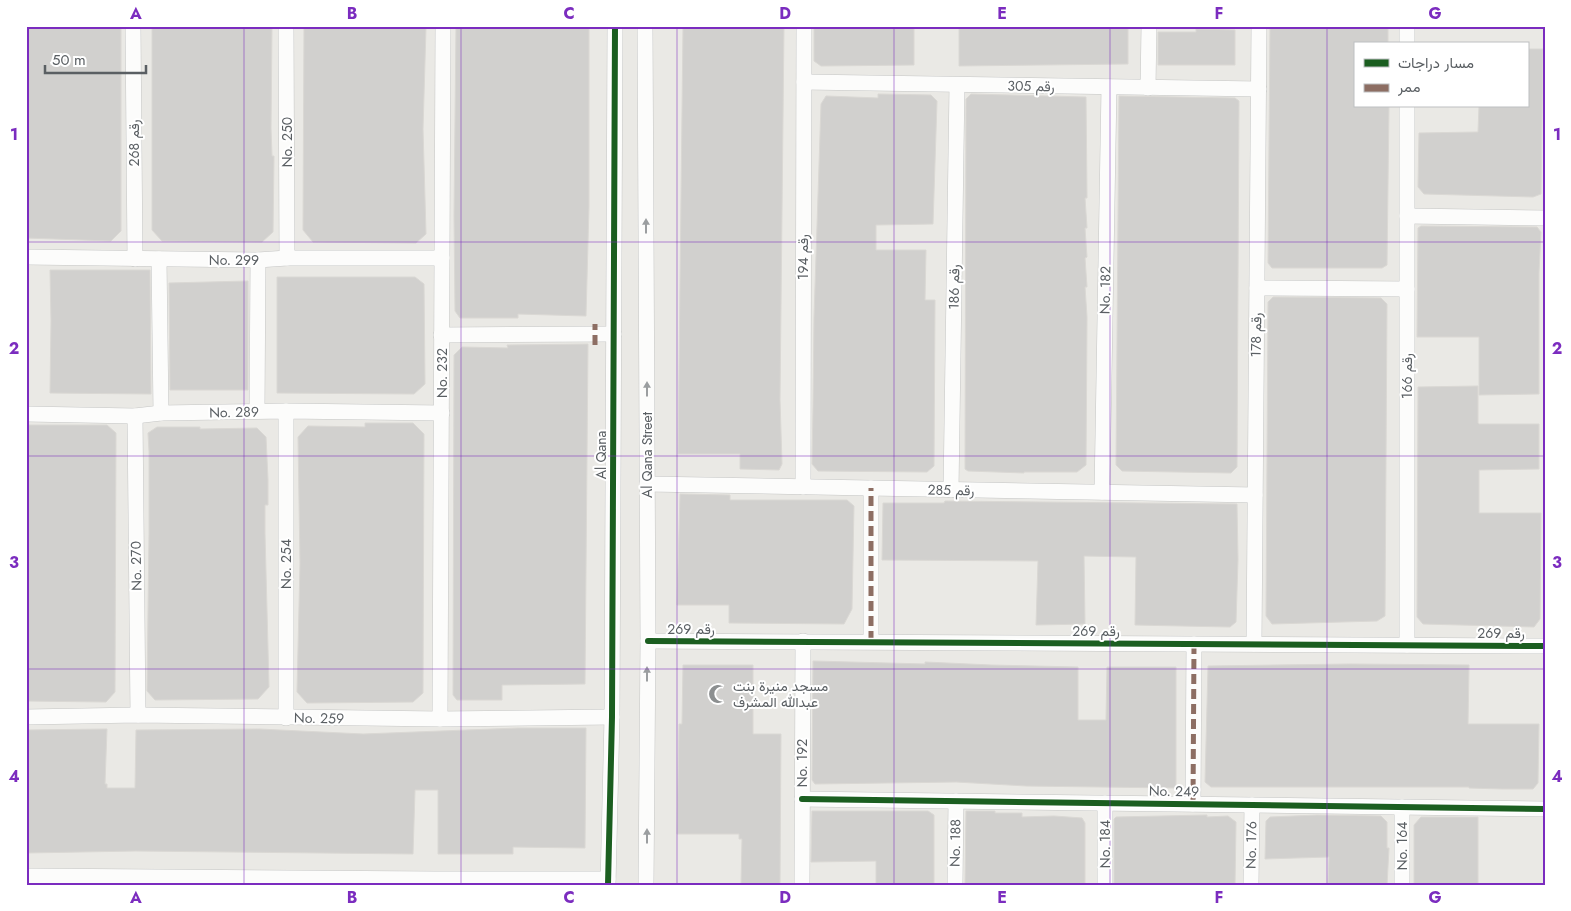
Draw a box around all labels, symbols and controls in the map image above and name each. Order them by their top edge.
text: A [129,2,142,25]
text: B [347,2,357,25]
text: C [563,2,575,25]
text: D [779,2,791,25]
text: E [997,2,1007,25]
text: F [1215,2,1223,25]
text: G [1428,2,1442,25]
scale bar [45,42,146,74]
legend [1354,42,1528,108]
text: 50 m [52,49,86,71]
text: مسار دراجات [1398,52,1474,74]
street label: رقم 305 [1007,76,1055,96]
text: ممر [1397,76,1420,98]
street label: No. 250 [277,117,297,167]
street label: رقم 268 [124,119,144,167]
text: 1 [10,123,18,146]
text: 1 [1553,123,1561,146]
one-way arrow [642,218,650,234]
street label: رقم 194 [793,234,813,280]
street label: No. 299 [209,250,259,270]
street label: رقم 186 [944,264,964,310]
street label: No. 182 [1095,266,1115,314]
street label: رقم 178 [1246,312,1266,357]
text: 2 [9,337,19,360]
text: 2 [1552,337,1562,360]
street label: No. 232 [432,348,452,398]
street label: رقم 166 [1397,353,1417,399]
one-way arrow [643,380,651,396]
street label: No. 289 [209,402,259,422]
street label: Al Qana Street [637,411,657,498]
street label: Al Qana [591,431,611,479]
street label: رقم 285 [927,480,975,500]
street label: No. 254 [276,539,296,589]
street label: No. 270 [126,541,146,591]
text: 3 [9,551,19,574]
text: 3 [1552,551,1562,574]
street label: رقم 269 [667,619,715,639]
street label: رقم 269 [1072,621,1120,641]
street label: رقم 269 [1477,623,1525,643]
one-way arrow [644,665,652,681]
place label: مسجد منيرة بنت عبدالله المشرف [733,676,828,712]
mosque icon: مسجد منيرة بنت عبدالله المشرف [707,683,729,705]
street label: No. 259 [294,708,344,728]
street label: No. 192 [792,739,812,787]
text: 4 [8,765,20,788]
text: 4 [1551,765,1563,788]
street label: No. 249 [1149,781,1199,801]
street label: No. 188 [945,819,965,867]
street label: No. 184 [1095,820,1115,868]
street label: No. 176 [1241,821,1261,869]
street label: No. 164 [1392,822,1412,870]
one-way arrow [643,828,651,844]
text: A [129,886,142,909]
text: B [347,886,357,909]
text: C [563,886,575,909]
text: D [779,886,791,909]
text: E [997,886,1007,909]
text: F [1215,886,1223,909]
text: G [1428,886,1442,909]

